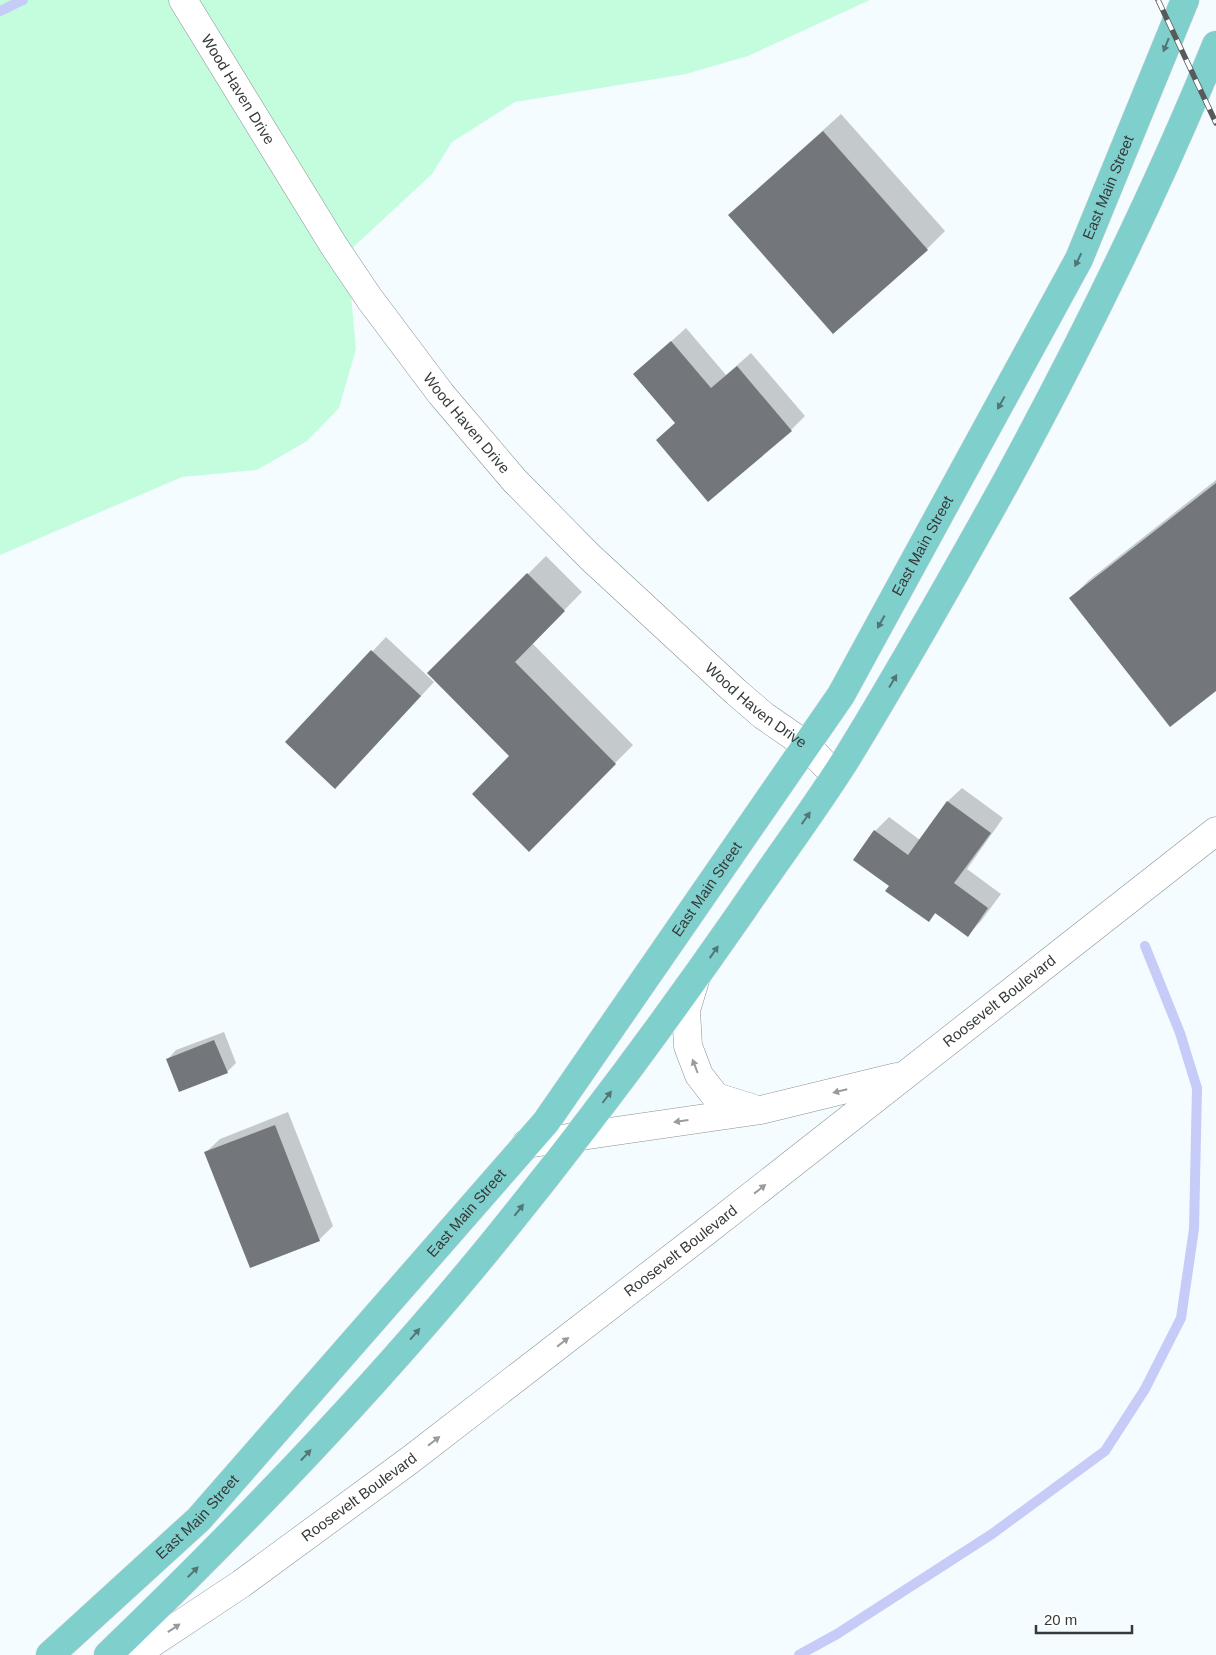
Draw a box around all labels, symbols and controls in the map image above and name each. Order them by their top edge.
street label: Wood Haven Drive [198,31,278,147]
one-way arrow [1162,38,1170,53]
street label: East Main Street [1079,132,1137,242]
one-way arrow [1074,253,1082,267]
street label: Wood Haven Drive [420,369,514,477]
one-way arrow [996,396,1005,409]
street label: East Main Street [888,492,956,598]
one-way arrow [877,615,885,629]
street label: Wood Haven Drive [702,659,810,751]
one-way arrow [888,674,897,687]
one-way arrow [801,811,811,825]
street label: East Main Street [668,838,745,939]
one-way arrow [709,945,719,959]
street label: Roosevelt Boulevard [939,951,1059,1050]
one-way arrow [691,1059,699,1073]
one-way arrow [832,1087,847,1095]
one-way arrow [602,1090,612,1104]
one-way arrow [672,1118,688,1126]
street label: East Main Street [423,1165,509,1260]
one-way arrow [754,1183,767,1194]
street label: Roosevelt Boulevard [620,1201,740,1300]
one-way arrow [514,1203,524,1217]
one-way arrow [409,1328,420,1341]
one-way arrow [556,1337,570,1347]
one-way arrow [427,1436,440,1447]
street label: Roosevelt Boulevard [298,1449,420,1545]
one-way arrow [300,1449,312,1461]
street label: East Main Street [152,1470,242,1562]
one-way arrow [187,1566,199,1578]
scale bar [1036,1602,1132,1634]
text: 20 m [1044,1611,1077,1628]
one-way arrow [168,1623,181,1633]

